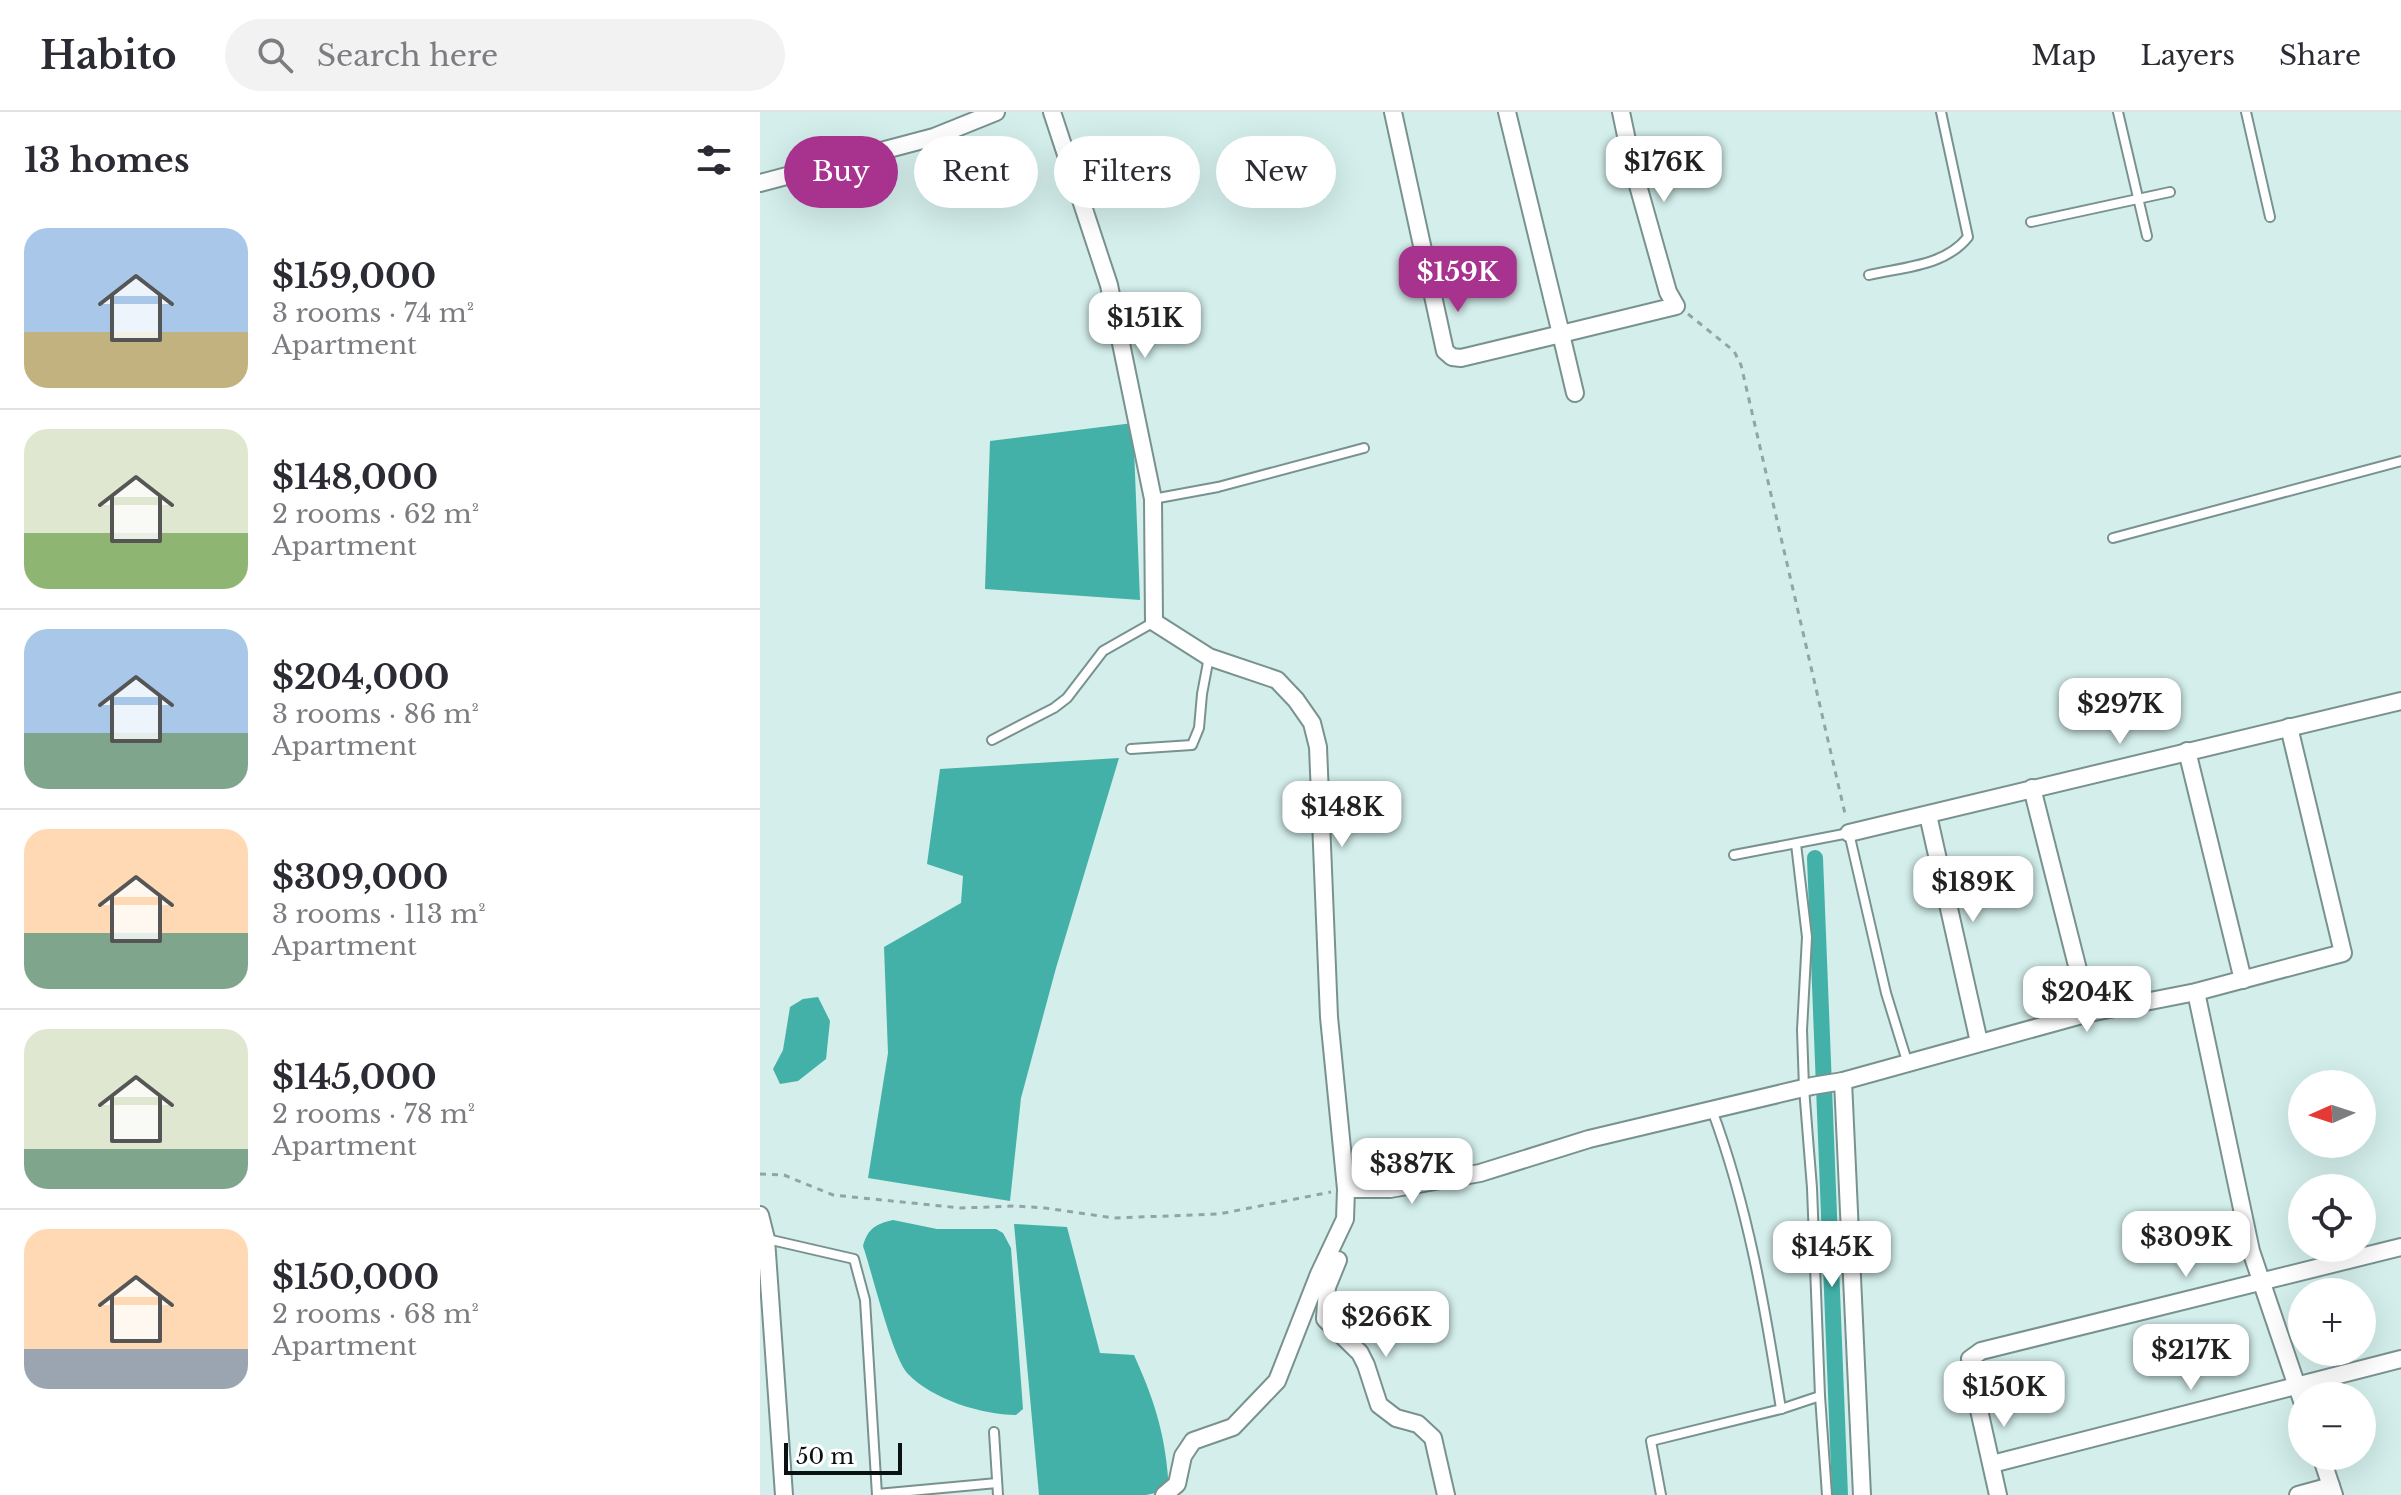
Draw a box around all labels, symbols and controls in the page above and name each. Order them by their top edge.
search box [225,19,785,91]
text: Habito [40,32,177,79]
icon: search [253,33,297,77]
text: Search here [317,37,498,74]
text: Map [2031,38,2096,73]
text: Layers [2140,38,2235,73]
text: Share [2279,38,2361,73]
chip: Buy [784,136,898,208]
chip: Rent [914,136,1038,208]
chip: Filters [1054,136,1200,208]
chip: New [1216,136,1336,208]
pin: $176K [1608,136,1720,204]
icon: filters [692,138,736,182]
text: 13 homes [24,139,190,181]
text: $176K [1624,146,1704,178]
pin: $159K [1402,246,1514,314]
text: $159,000 [272,255,436,297]
text: $159K [1417,256,1499,288]
icon: home [88,260,184,356]
pin: $151K [1089,292,1201,360]
text: 3 rooms · 74 m² [272,297,474,329]
text: $151K [1107,302,1183,334]
text: Apartment [272,329,417,361]
text: $148,000 [272,456,438,498]
icon: home [88,461,184,557]
text: 2 rooms · 62 m² [272,498,479,530]
text: Apartment [272,530,417,562]
text: $204,000 [272,656,450,698]
icon: home [88,661,184,757]
pin: $297K [2064,678,2176,746]
text: $297K [2077,688,2163,720]
text: 3 rooms · 86 m² [272,698,479,730]
text: Apartment [272,730,417,762]
pin: $148K [1286,781,1398,849]
text: $148K [1300,791,1384,823]
text: $309,000 [272,856,449,898]
pin: $189K [1917,856,2029,924]
icon: home [88,861,184,957]
text: $189K [1931,866,2015,898]
text: 3 rooms · 113 m² [272,898,486,930]
text: Apartment [272,930,417,962]
pin: $204K [2031,966,2143,1034]
text: $204K [2041,976,2133,1008]
text: $145,000 [272,1056,437,1098]
icon: home [88,1061,184,1157]
north arrow [2288,1070,2376,1158]
map controls [2288,1070,2376,1470]
text: 2 rooms · 78 m² [272,1098,475,1130]
text: Apartment [272,1130,417,1162]
pin: $387K [1356,1138,1468,1206]
text: $387K [1370,1148,1454,1180]
button: locate [2288,1174,2376,1262]
pin: $309K [2130,1211,2242,1279]
pin: $145K [1776,1221,1888,1289]
text: $309K [2140,1221,2232,1253]
text: $145K [1791,1231,1873,1263]
text: $150,000 [272,1256,439,1298]
icon: home [88,1261,184,1357]
button: + [2288,1278,2376,1366]
pin: $266K [1330,1291,1442,1359]
text: 2 rooms · 68 m² [272,1298,479,1330]
text: $266K [1341,1301,1431,1333]
pin: $217K [2135,1324,2247,1392]
text: Apartment [272,1330,417,1362]
text: $217K [2151,1334,2231,1366]
pin: $150K [1948,1361,2060,1429]
text: $150K [1962,1371,2046,1403]
button: − [2288,1382,2376,1470]
scale bar [784,1439,902,1475]
text: 50 m [796,1443,854,1470]

